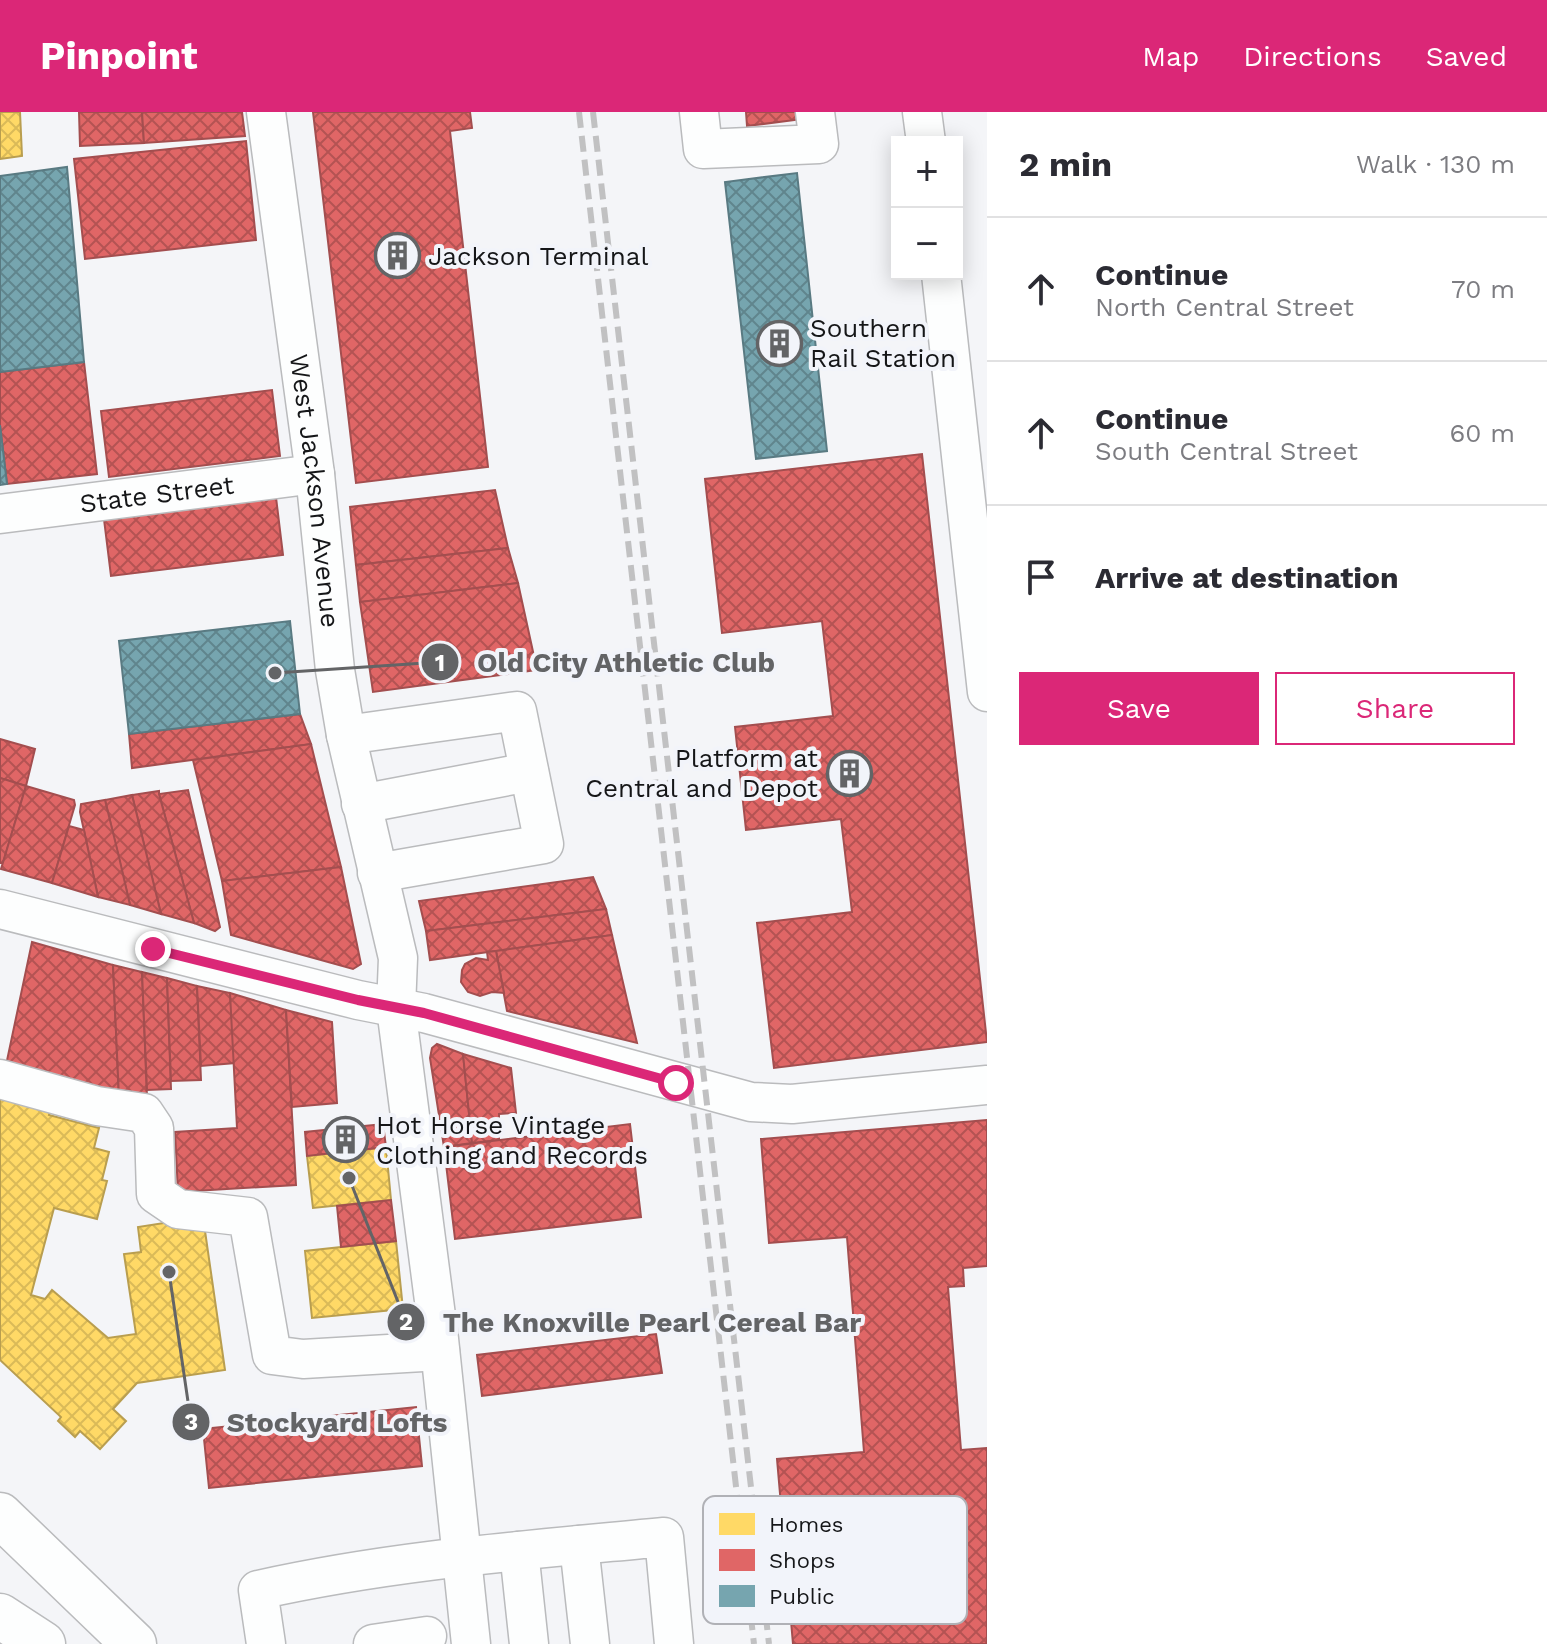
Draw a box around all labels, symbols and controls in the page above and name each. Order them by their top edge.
text: Pinpoint [40,34,198,78]
text: Map [1142,40,1199,73]
text: Directions [1243,40,1382,73]
text: Saved [1426,40,1507,73]
map controls [891,136,963,280]
button: + [891,136,963,208]
text: 2 min [1019,144,1112,184]
text: Walk · 130 m [1356,149,1515,179]
button: − [891,208,963,280]
building icon: Jackson Terminal [373,232,421,280]
place label: Jackson Terminal [428,241,648,271]
text: Continue [1095,257,1228,292]
icon: ahead [1019,267,1063,311]
text: 70 m [1451,274,1515,304]
text: North Central Street [1095,292,1354,322]
place label: Southern Rail Station [810,313,956,373]
building icon: Southern Rail Station [755,319,803,367]
street label: West Jackson Avenue [284,352,346,629]
text: Continue [1095,401,1228,436]
icon: ahead [1019,411,1063,455]
text: 60 m [1449,418,1515,448]
text: South Central Street [1095,436,1358,466]
street label: State Street [78,469,236,519]
icon: arrive [1019,555,1063,599]
text: Arrive at destination [1095,560,1399,595]
callout: Old City Athletic Club [420,636,791,688]
text: Old City Athletic Club [477,646,775,679]
text: 1 [435,649,445,677]
button: Save [1019,672,1259,745]
button: Share [1275,672,1515,745]
place label: Platform at Central and Depot [585,743,818,803]
building icon: Platform at Central and Depot [825,749,873,797]
route end [135,931,171,967]
route start [658,1065,694,1101]
place label: Hot Horse Vintage Clothing and Records [376,1110,648,1170]
building icon: Hot Horse Vintage Clothing and Records [321,1116,369,1164]
callout: The Knoxville Pearl Cereal Bar [386,1296,877,1348]
text: The Knoxville Pearl Cereal Bar [443,1306,861,1339]
text: 2 [399,1308,413,1336]
callout: Stockyard Lofts [171,1396,463,1448]
text: Stockyard Lofts [227,1406,447,1439]
text: 3 [184,1408,198,1436]
legend [703,1496,967,1624]
text: Homes [769,1512,843,1537]
text: Shops [769,1548,835,1573]
text: Public [769,1584,835,1609]

